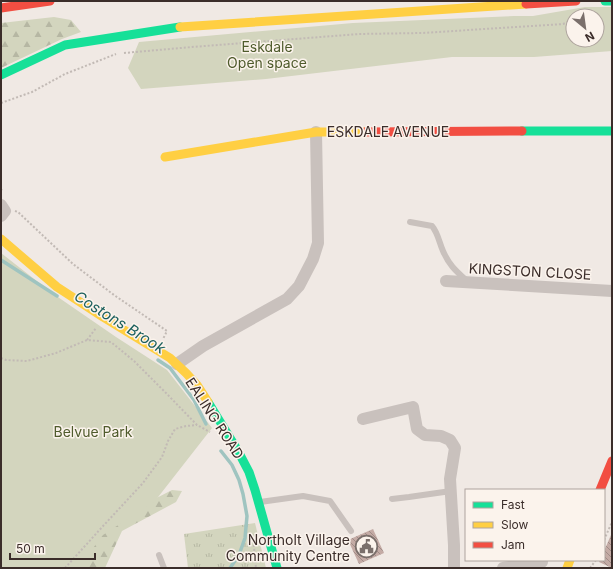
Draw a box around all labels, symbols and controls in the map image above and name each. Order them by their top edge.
north arrow [565,8,605,48]
text: N [583,29,597,45]
park label: Eskdale Open space [227,38,307,71]
street label: ESKDALE AVENUE [327,123,449,140]
street label: KINGSTON CLOSE [468,259,592,283]
water label: Costons Brook [71,286,170,358]
street label: EALING ROAD [182,374,248,462]
park label: Belvue Park [53,423,133,440]
legend [465,489,605,561]
text: Fast [501,497,525,512]
text: Slow [501,517,529,532]
place label: Northolt Village Community Centre [226,531,350,564]
public building icon: Northolt Village Community Centre [353,534,379,560]
scale bar [10,535,95,561]
text: Jam [501,537,525,552]
text: 50 m [16,541,45,556]

